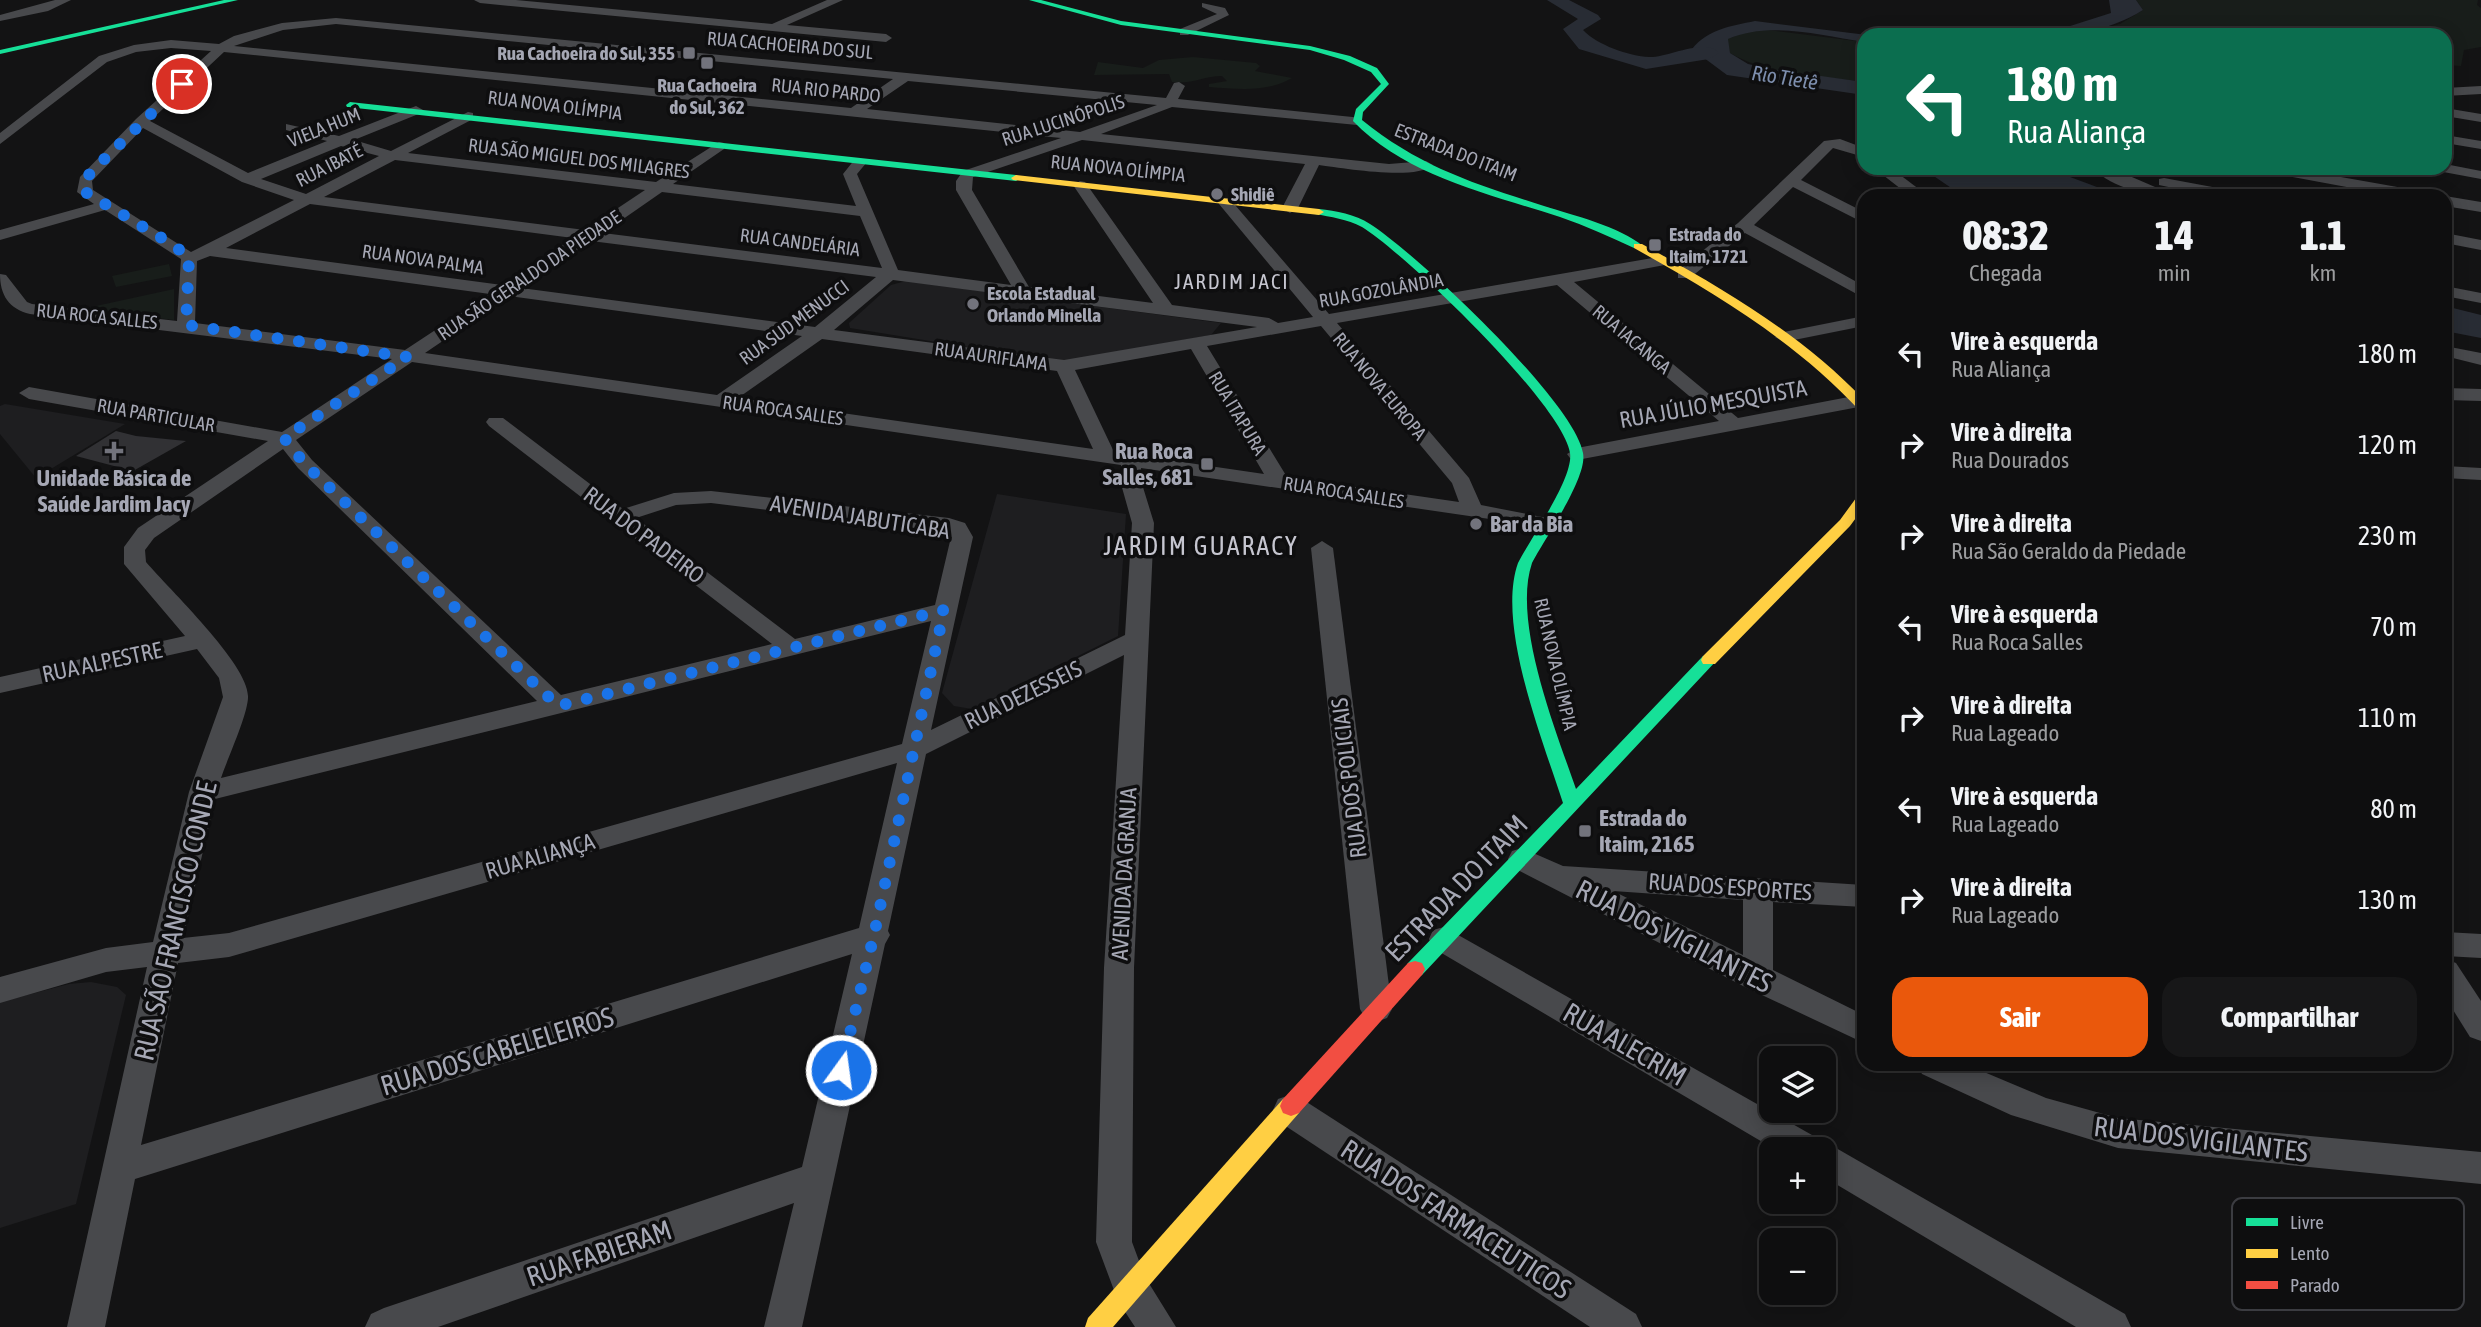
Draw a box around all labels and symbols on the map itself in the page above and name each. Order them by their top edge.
street label: RUA CACHOEIRA DO SUL [706,27,874,63]
place label: Rua Cachoeira do Sul, 355 [497,42,675,64]
marker: Rua Cachoeira do Sul, 355 [681,45,697,61]
pin [152,54,212,114]
marker: Rua Cachoeira do Sul, 362 [699,55,715,71]
water label: Rio Tietê [1750,60,1820,94]
street label: RUA RIO PARDO [770,73,882,107]
place label: Rua Cachoeira do Sul, 362 [657,74,757,118]
street label: RUA NOVA OLÍMPIA [487,86,624,124]
street label: RUA LUCINÓPOLIS [999,90,1127,150]
street label: VIELA HUM [284,102,364,152]
street label: ESTRADA DO ITAIM [1392,119,1520,185]
street label: RUA SÃO MIGUEL DOS MILAGRES [467,134,691,182]
street label: RUA IBATÉ [292,139,366,191]
street label: RUA NOVA OLÍMPIA [1050,150,1187,186]
place label: Shidiê [1231,183,1275,205]
marker: Shidiê [1209,186,1225,202]
street label: RUA SÃO GERALDO DA PIEDADE [433,206,625,344]
place label: Estrada do Itaim, 1721 [1669,223,1748,267]
street label: RUA CANDELÁRIA [739,224,862,260]
marker: Estrada do Itaim, 1721 [1647,237,1663,253]
street label: RUA NOVA PALMA [361,240,486,279]
street label: RUA GOZOLÂNDIA [1317,268,1445,312]
district label: JARDIM JACI [1174,269,1290,293]
street label: RUA SUD MENUCCI [735,275,853,369]
place label: Escola Estadual Orlando Minella [987,282,1101,326]
marker: Escola Estadual Orlando Minella [965,296,981,312]
street label: RUA ROCA SALLES [35,299,159,333]
street label: RUA IACANGA [1588,300,1676,378]
street label: RUA NOVA EUROPA [1329,328,1432,445]
street label: RUA AURIFLAMA [933,337,1050,375]
street label: RUA ITAPURA [1204,367,1272,459]
street label: RUA JÚLIO MESQUISTA [1617,375,1809,433]
street label: RUA ROCA SALLES [721,391,845,429]
street label: RUA PARTICULAR [95,394,217,436]
place label: Rua Roca Salles, 681 [1102,438,1193,490]
marker: Unidade Básica de Saúde Jardim Jacy [104,441,124,461]
marker: Rua Roca Salles, 681 [1199,456,1215,472]
place label: Unidade Básica de Saúde Jardim Jacy [37,465,191,517]
street label: RUA ROCA SALLES [1282,472,1406,512]
street label: RUA DO PADEIRO [579,481,709,589]
street label: AVENIDA JABUTICABA [768,490,952,544]
place label: Bar da Bia [1490,511,1573,537]
marker: Bar da Bia [1468,516,1484,532]
district label: JARDIM GUARACY [1103,531,1299,561]
street label: RUA NOVA OLÍMPIA [1530,596,1582,733]
street label: RUA ALPESTRE [40,637,164,687]
street label: RUA DEZESSEIS [960,655,1086,735]
street label: RUA DOS POLICIAIS [1326,696,1372,860]
street label: RUA SÃO FRANCISCO CONDE [127,778,223,1064]
street label: AVENIDA DA GRANJA [1106,786,1142,961]
place label: Estrada do Itaim, 2165 [1599,805,1695,857]
street label: ESTRADA DO ITAIM [1378,808,1534,968]
marker: Estrada do Itaim, 2165 [1577,823,1593,839]
street label: RUA ALIANÇA [483,828,598,884]
street label: RUA DOS ESPORTES [1647,868,1813,906]
street label: RUA DOS VIGILANTES [1571,873,1778,999]
street label: RUA ALECRIM [1558,996,1692,1092]
street label: RUA DOS CABELELEIROS [377,1000,617,1102]
position arrow [804,1033,878,1107]
street label: RUA DOS VIGILANTES [2092,1110,2310,1168]
street label: RUA DOS FARMACEUTICOS [1335,1133,1577,1305]
legend [2232,1198,2464,1310]
text: Livre [2290,1211,2324,1233]
street label: RUA FABIERAM [522,1213,676,1293]
text: Lento [2290,1242,2329,1264]
text: Parado [2290,1274,2340,1296]

